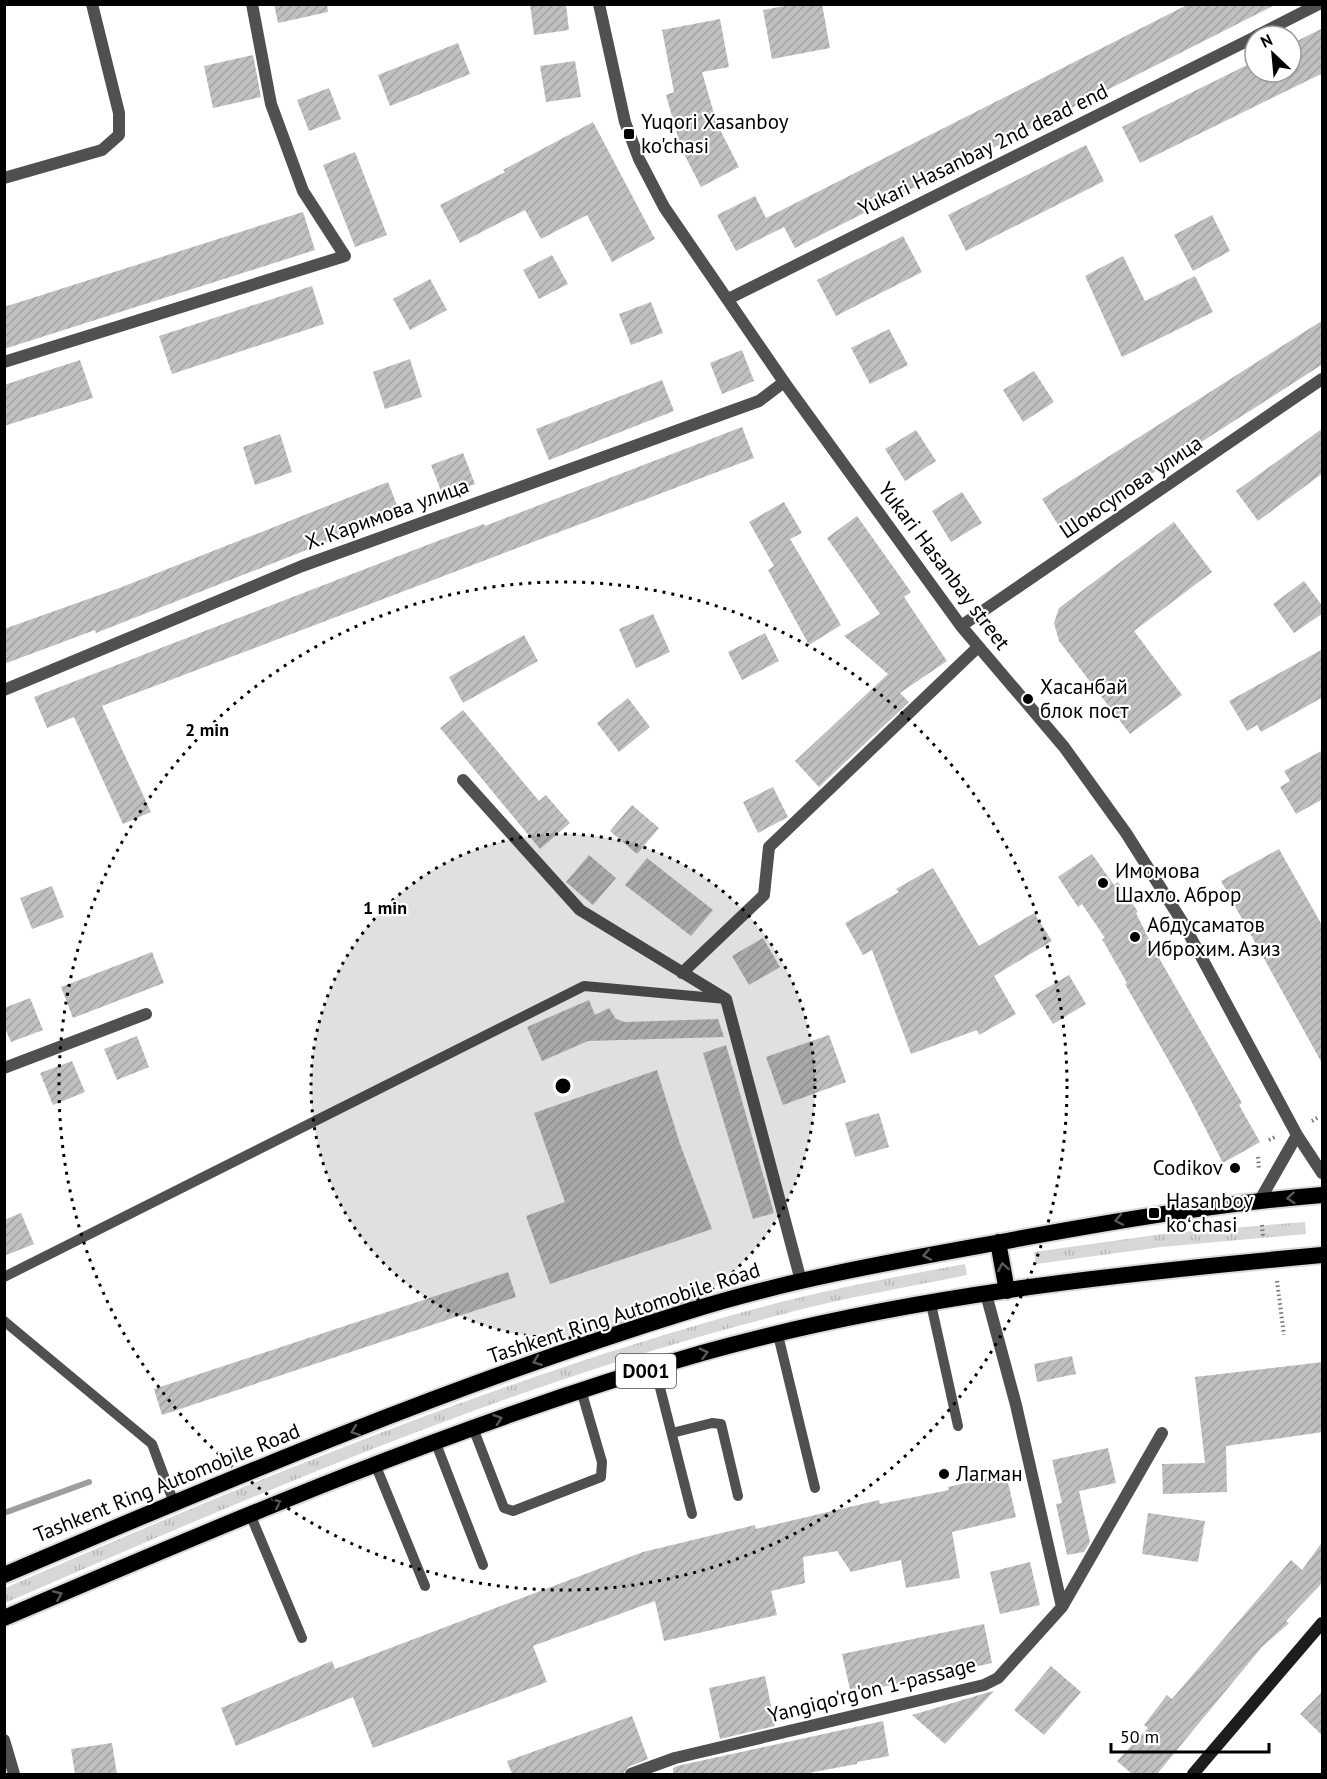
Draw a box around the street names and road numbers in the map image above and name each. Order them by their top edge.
street label: Yukari Hasanbay 2nd dead end [853,77,1112,222]
street label: Шоюсупова улица [1054,429,1207,544]
street label: Х. Каримова улица [301,471,472,556]
street label: Yukari Hasanbay street [872,476,1016,655]
street label: Tashkent Ring Automobile Road [484,1256,763,1369]
road number: D001 [616,1354,676,1388]
street label: Tashkent Ring Automobile Road [30,1417,304,1548]
street label: Yangiqo'rg'on 1-passage [765,1651,979,1728]

